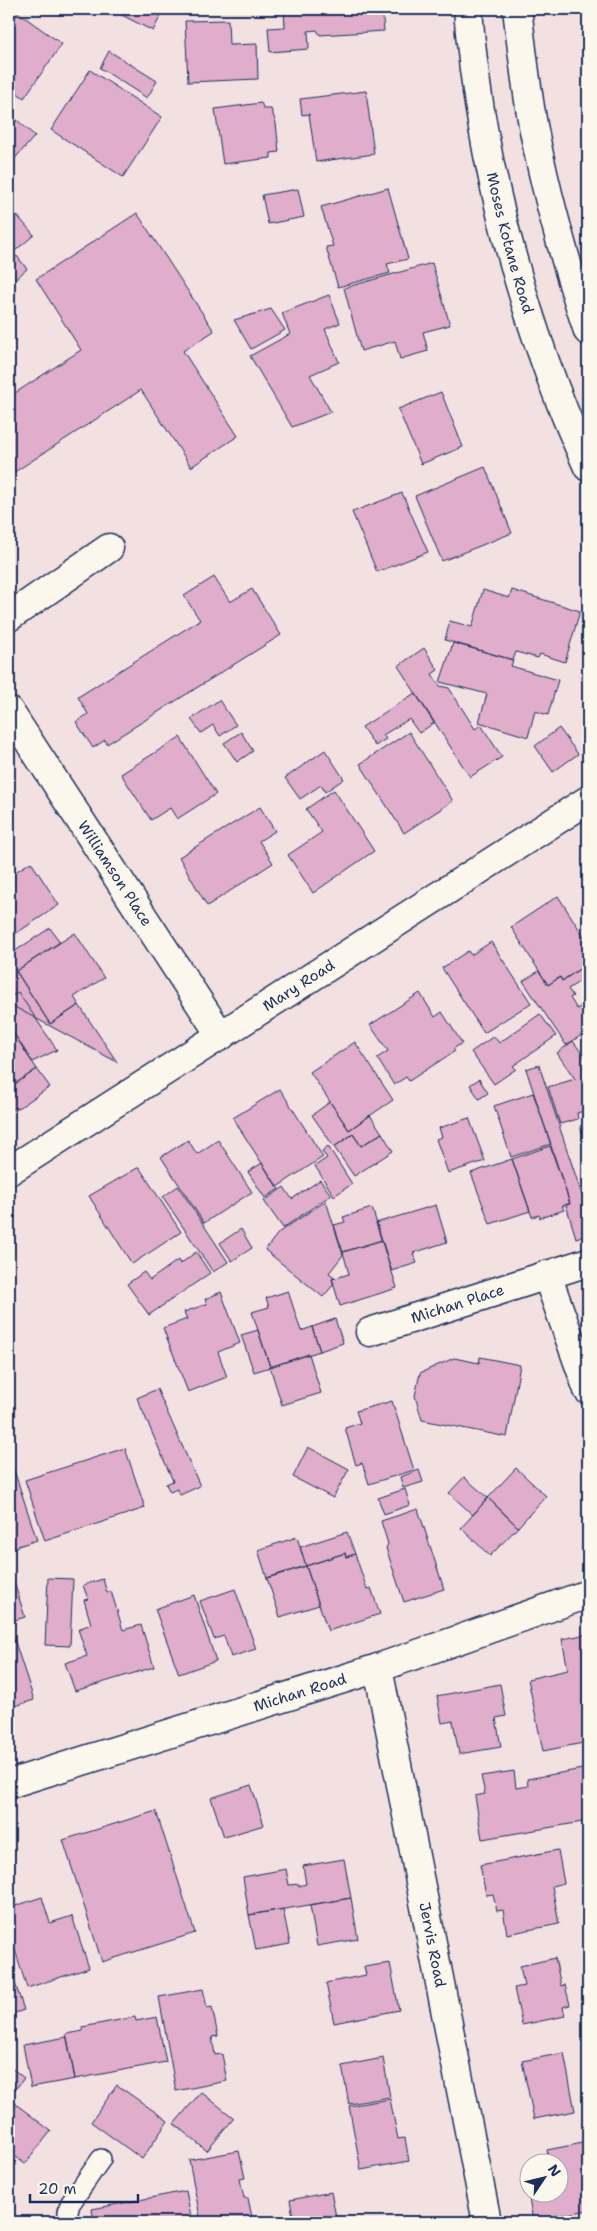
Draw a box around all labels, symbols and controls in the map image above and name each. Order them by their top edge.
street label: Moses Kotane Road [482,170,538,316]
street label: Williamson Place [73,817,157,930]
street label: Mary Road [259,955,339,1016]
street label: Michan Place [408,1280,507,1328]
street label: Michan Road [251,1668,349,1717]
street label: Jervis Road [414,1900,451,1989]
north arrow [520,2154,570,2204]
text: N [544,2161,565,2180]
scale bar [30,2171,138,2203]
text: 20 m [38,2179,77,2199]

